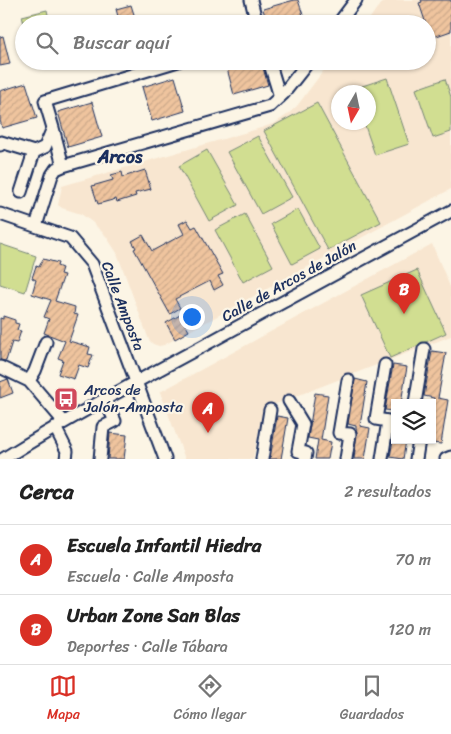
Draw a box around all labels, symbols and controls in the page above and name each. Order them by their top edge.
search box [15,15,436,70]
text: Buscar aquí [73,26,170,59]
icon: search [33,29,61,57]
north arrow [331,85,376,130]
district label: Arcos [97,141,143,173]
street label: Calle de Arcos de Jalón [217,233,361,329]
street label: Calle Amposta [94,257,152,355]
pin: B [388,273,420,314]
your location [179,304,205,330]
place label: Arcos de Jalón-Amposta [83,377,183,420]
bus stop icon: Arcos de Jalón-Amposta [53,386,79,412]
pin: A [192,392,224,433]
map controls [391,399,436,444]
button: layers [391,399,436,444]
text: Cerca [20,473,74,511]
text: 2 resultados [344,477,431,506]
text: Escuela Infantil Hiedra [67,529,261,562]
text: A [31,545,41,574]
text: 70 m [395,545,431,574]
text: Escuela · Calle Amposta [67,562,234,591]
text: Urban Zone San Blas [67,599,240,632]
text: B [31,615,41,644]
text: 120 m [388,615,431,644]
text: Deportes · Calle Tábara [67,632,228,661]
tab: Mapa [47,672,80,727]
tab: Cómo llegar [174,672,246,727]
tab: Guardados [340,672,404,727]

